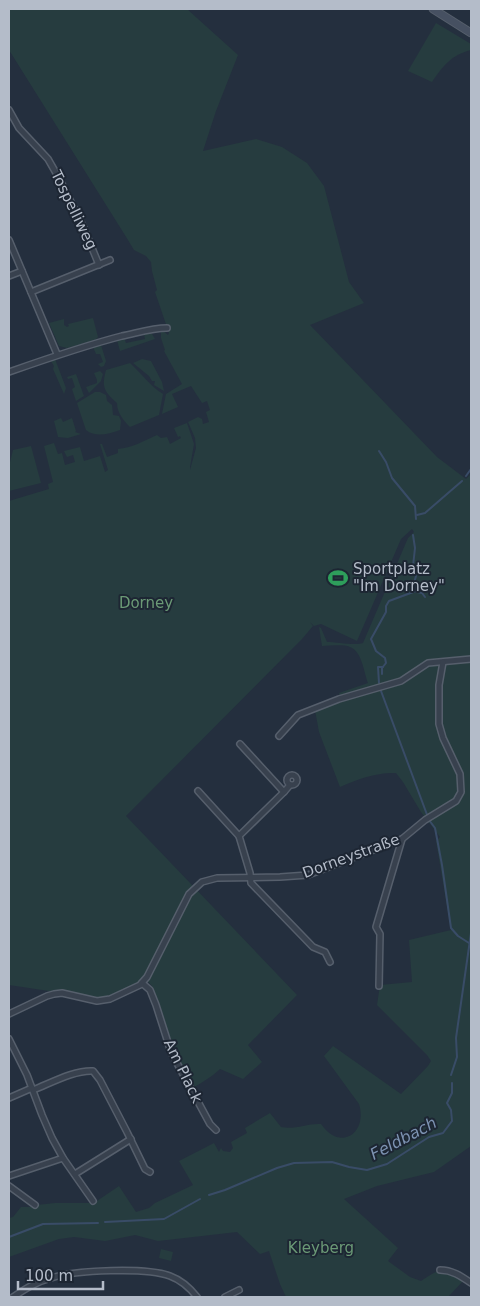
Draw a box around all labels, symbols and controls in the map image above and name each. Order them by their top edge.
street label: Tospelliweg [47,167,101,253]
place label: Sportplatz "Im Dorney" [353,560,445,595]
sports icon: Sportplatz "Im Dorney" [327,567,349,589]
park label: Dorney [119,594,173,612]
street label: Dorneystraße [300,830,402,882]
street label: Am Plack [160,1036,206,1106]
water label: Feldbach [367,1113,440,1164]
park label: Kleyberg [288,1239,354,1257]
scale bar [18,1258,102,1290]
text: 100 m [25,1267,73,1285]

